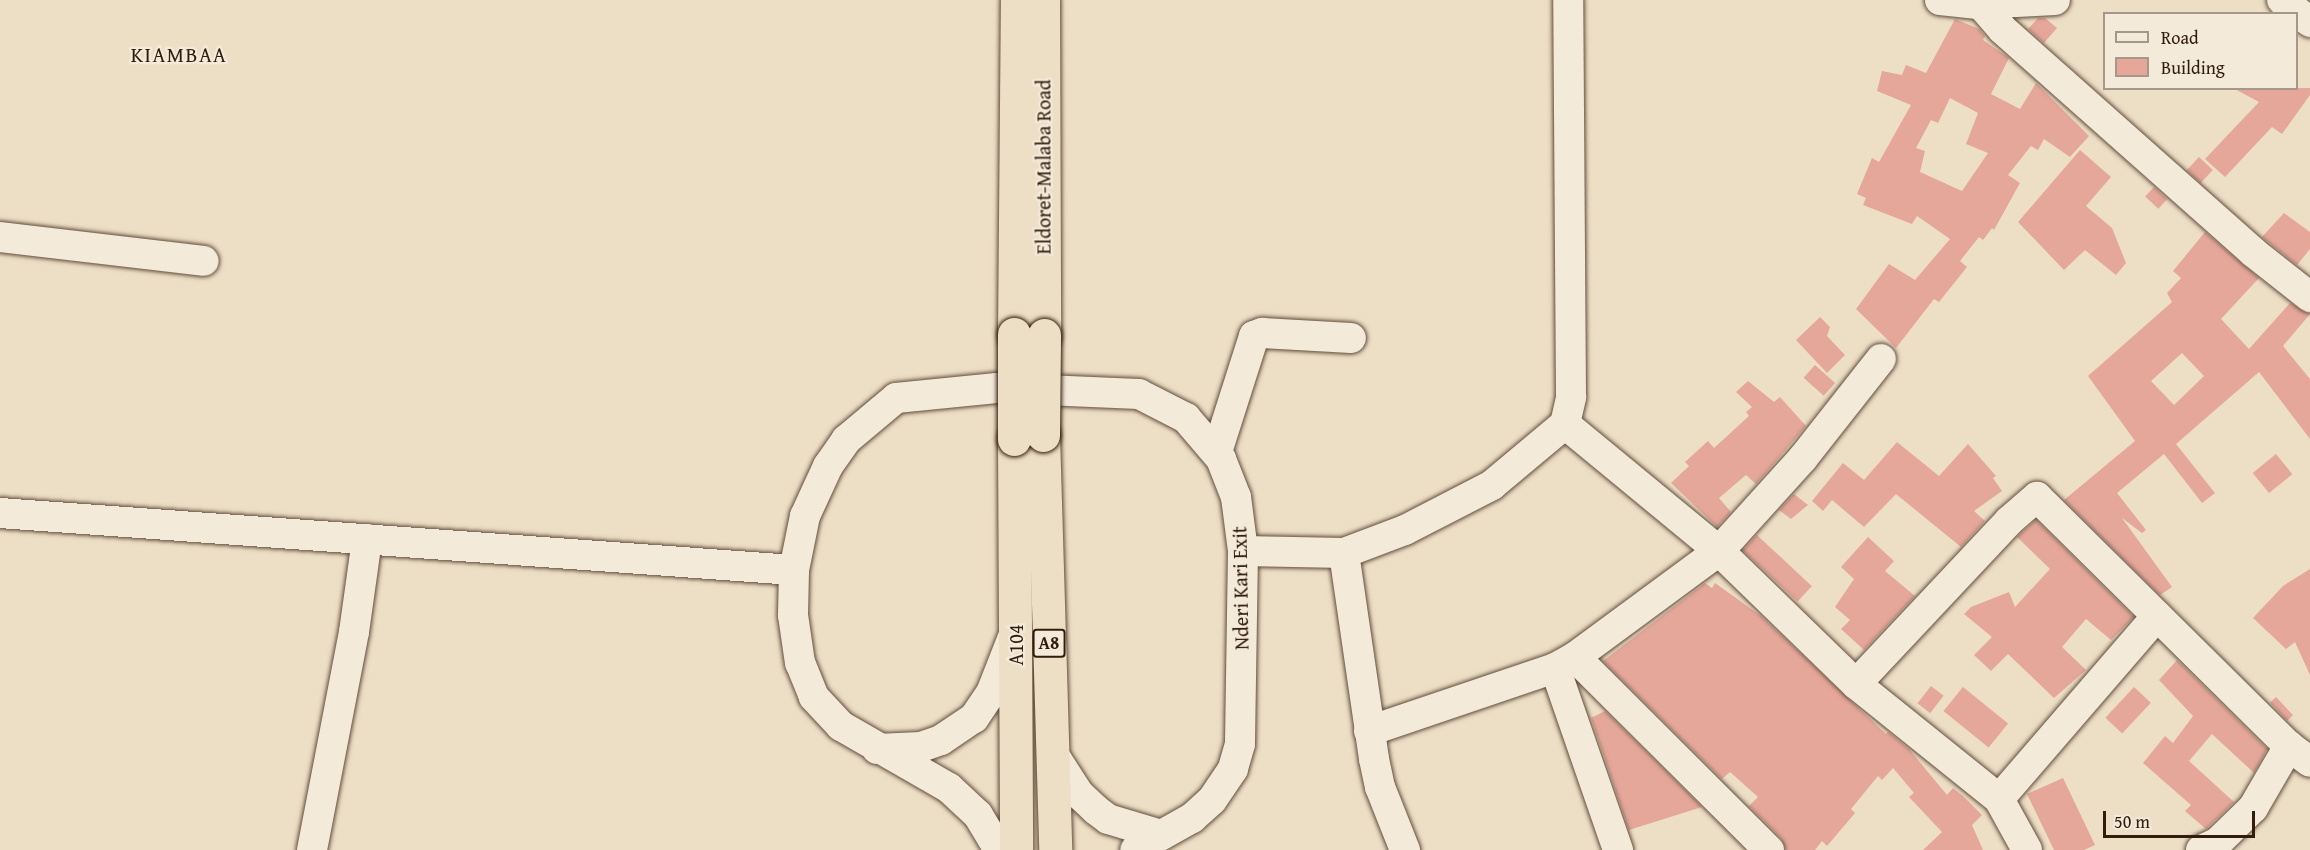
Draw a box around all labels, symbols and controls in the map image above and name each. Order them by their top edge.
legend [2103,12,2298,90]
text: Road [2161,24,2199,51]
district label: KIAMBAA [131,42,227,68]
text: Building [2161,54,2225,81]
street label: Eldoret-Malaba Road [1031,80,1055,254]
street label: Nderi Kari Exit [1227,526,1253,650]
street label: A104 [1003,624,1027,666]
road number: A8 [1032,628,1066,658]
scale bar [2106,799,2258,837]
text: 50 m [2114,808,2150,835]

